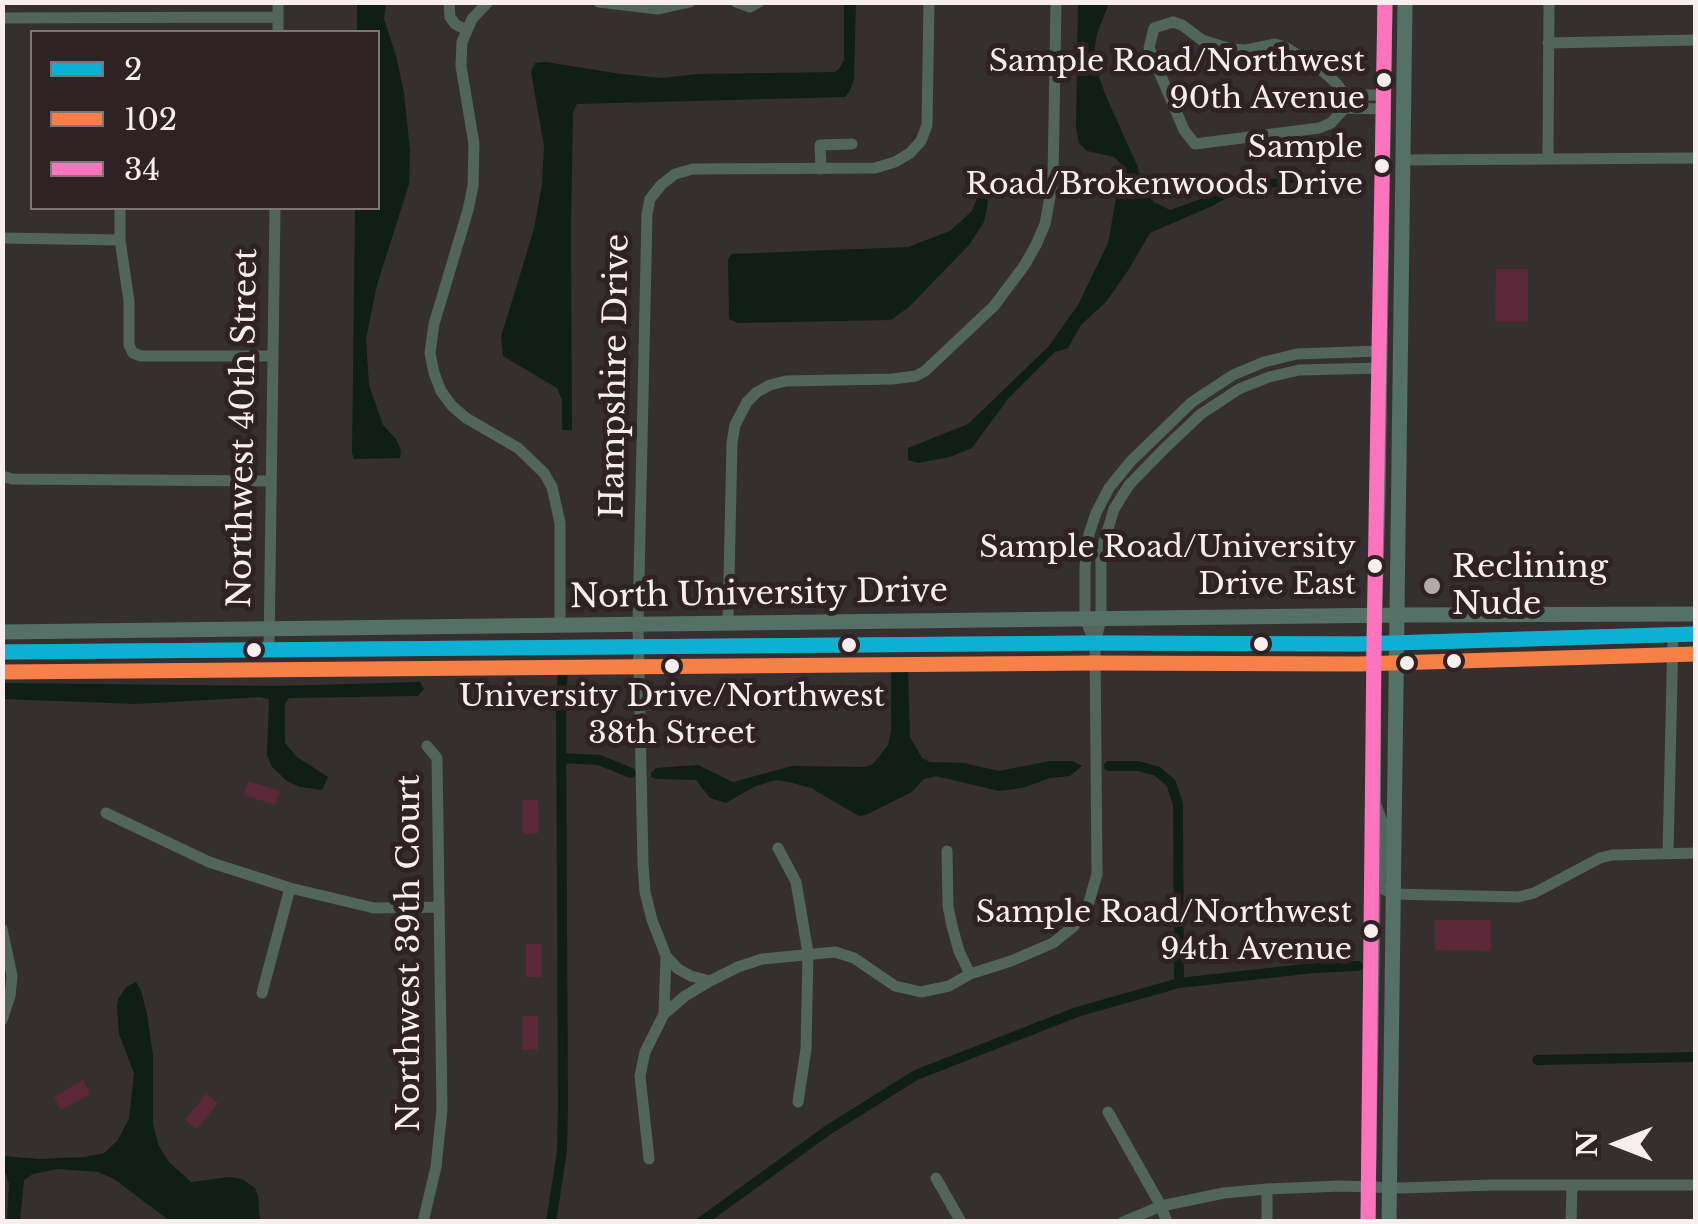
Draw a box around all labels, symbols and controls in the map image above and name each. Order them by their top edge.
legend [30,30,380,210]
place label: Sample Road/Northwest 90th Avenue [989,45,1365,116]
text: 2 [124,51,142,88]
marker: Sample Road/Northwest 90th Avenue [1374,70,1394,90]
text: 102 [124,101,177,138]
place label: Sample Road/Brokenwoods Drive [966,131,1363,202]
text: 34 [124,151,160,188]
marker: Sample Road/Brokenwoods Drive [1372,156,1392,176]
street label: Hampshire Drive [594,233,638,519]
street label: Northwest 40th Street [222,248,266,608]
place label: Sample Road/University Drive East [979,531,1356,602]
place label: Reclining Nude [1452,549,1608,624]
marker: Sample Road/University Drive East [1365,556,1385,576]
street label: North University Drive [570,573,948,617]
marker: Reclining Nude [1421,575,1443,597]
unlabelled marker [1251,634,1271,654]
unlabelled marker [839,635,859,655]
unlabelled marker [244,640,264,660]
unlabelled marker [1444,651,1464,671]
unlabelled marker [1397,653,1417,673]
marker: University Drive/Northwest 38th Street [662,656,682,676]
place label: University Drive/Northwest 38th Street [459,680,885,750]
street label: Northwest 39th Court [391,774,429,1132]
place label: Sample Road/Northwest 94th Avenue [976,896,1352,966]
marker: Sample Road/Northwest 94th Avenue [1361,921,1381,941]
north arrow [1568,1094,1668,1194]
text: N [1570,1131,1605,1157]

